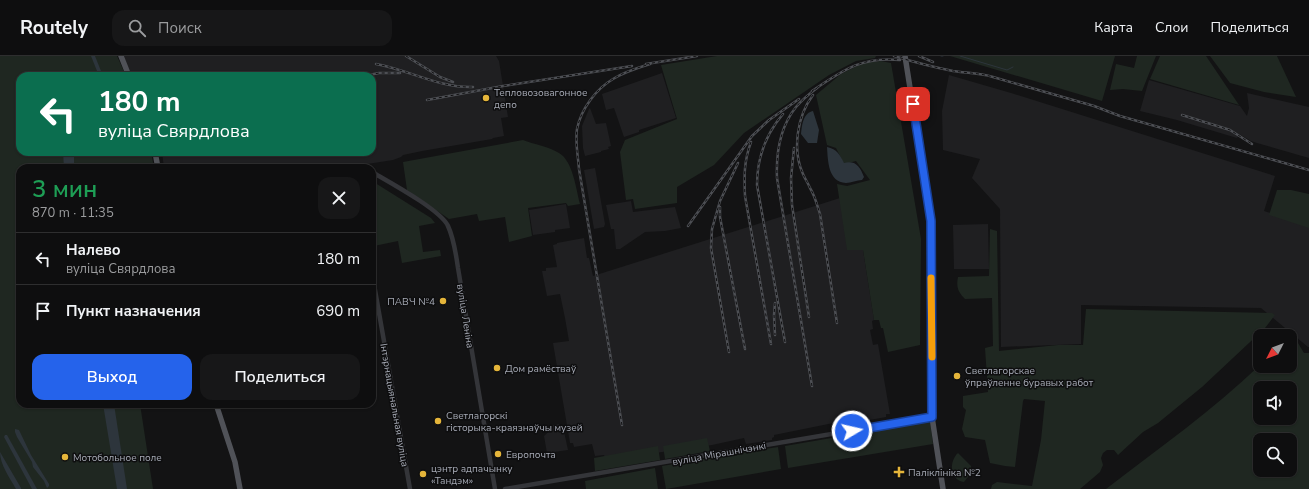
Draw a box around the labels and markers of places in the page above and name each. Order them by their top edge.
place label: Тепловозовагонное депо [494,86,587,112]
pin [896,87,930,121]
marker: Тепловозовагонное депо [481,93,491,103]
place label: ПАВЧ №4 [387,295,435,309]
marker: ПАВЧ №4 [438,296,448,306]
place label: Дом рамёстваў [505,362,577,376]
marker: Дом рамёстваў [492,363,502,373]
place label: Светлагорскае ўпраўленне буравых работ [965,364,1094,390]
marker: Светлагорскае ўпраўленне буравых работ [952,371,962,381]
place label: Светлагорскі гісторыка-краязнаўчы музей [446,409,583,435]
marker: Светлагорскі гісторыка-краязнаўчы музей [433,416,443,426]
place label: Европочта [506,448,556,462]
marker: Европочта [493,449,503,459]
place label: Мотобольное поле [73,451,162,465]
marker: Мотобольное поле [60,452,70,462]
place label: цэнтр адпачынку «Тандэм» [431,462,513,488]
marker: Паліклініка №2 [893,466,905,478]
place label: Паліклініка №2 [908,466,981,480]
marker: цэнтр адпачынку «Тандэм» [418,469,428,479]

